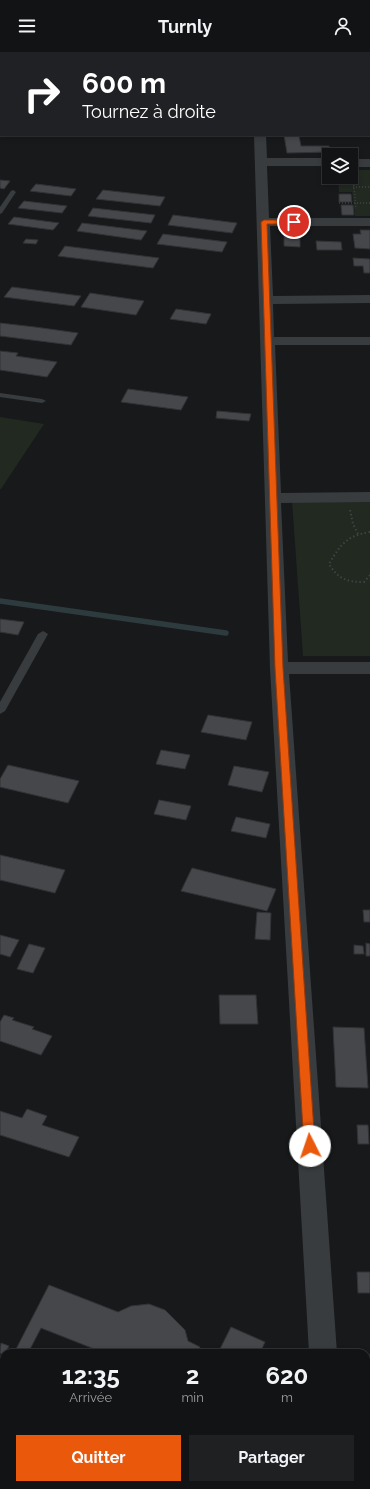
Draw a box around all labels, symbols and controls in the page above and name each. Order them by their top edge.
icon: menu [16,15,38,37]
icon: person [332,15,354,37]
text: Turnly [158,16,212,37]
text: 600 m [82,67,166,100]
icon: right [16,68,68,120]
text: Tournez à droite [82,101,216,122]
map controls [322,148,358,184]
button: layers [322,148,358,184]
pin [277,205,311,239]
icon: arrive [283,211,305,233]
position arrow [289,1125,331,1167]
text: 12:35 [62,1361,120,1390]
text: 2 [186,1361,199,1390]
text: 620 [265,1361,308,1390]
text: Arrivée [69,1390,112,1405]
text: min [181,1390,204,1405]
text: m [281,1390,293,1405]
button: Quitter [16,1435,181,1481]
button: Partager [189,1435,354,1481]

